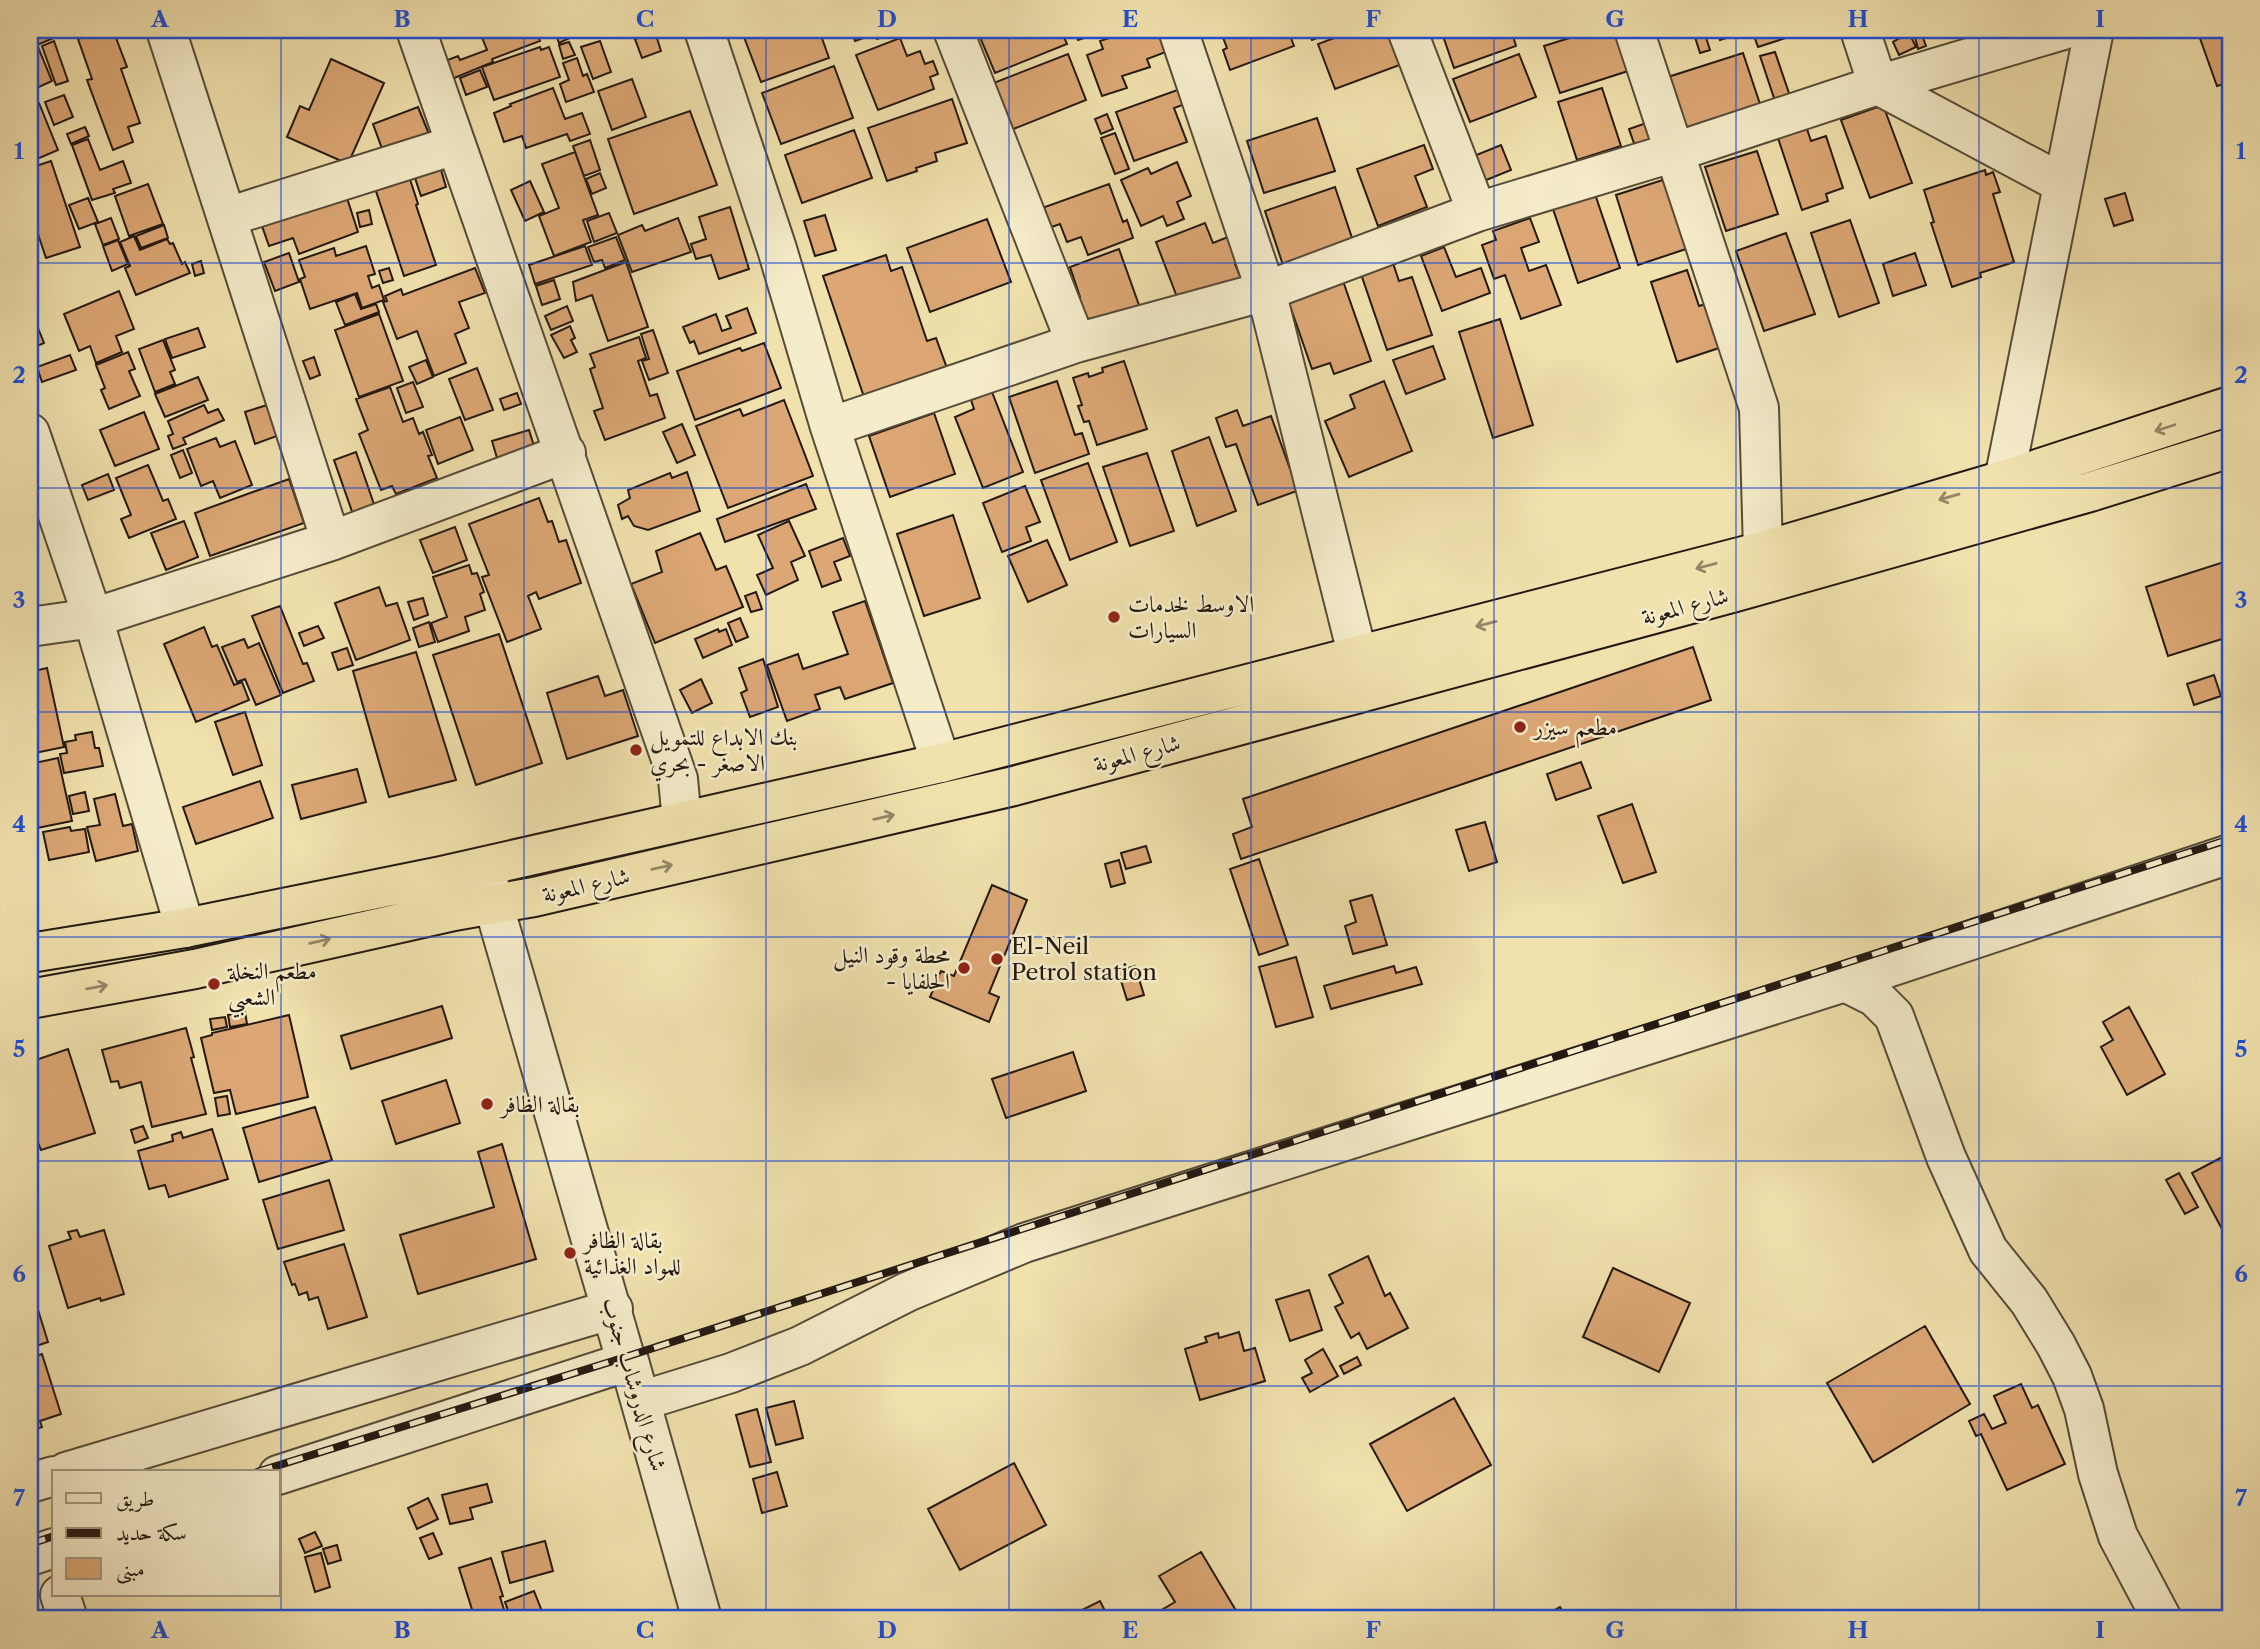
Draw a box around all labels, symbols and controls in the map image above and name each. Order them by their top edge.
text: A [150,5,170,33]
text: B [393,5,411,33]
text: C [636,5,654,33]
text: D [877,5,897,33]
text: E [1122,5,1138,33]
text: F [1365,5,1381,33]
text: G [1605,5,1625,33]
text: H [1848,5,1869,33]
text: I [2095,5,2105,33]
text: 1 [14,137,25,165]
text: 1 [2236,137,2247,165]
text: 2 [12,361,26,389]
text: 2 [2234,361,2248,389]
one-way arrow [2155,422,2177,435]
one-way arrow [1938,491,1960,504]
one-way arrow [1696,560,1718,573]
street label: شارع المعونة [1639,581,1733,637]
text: 3 [13,586,26,614]
text: 3 [2235,586,2248,614]
place label: الاوسط لخدمات السيارات [1128,590,1254,644]
marker: الاوسط لخدمات السيارات [1106,609,1122,625]
one-way arrow [1475,618,1498,631]
place label: مطعم سيزر [1532,713,1617,749]
marker: مطعم سيزر [1512,719,1528,735]
place label: بنك الابداع للتمويل الاصغر - بحري [650,723,798,782]
street label: شارع المعونة [1091,728,1185,784]
marker: بنك الابداع للتمويل الاصغر - بحري [628,742,644,758]
text: 4 [12,810,26,838]
one-way arrow [872,810,895,823]
text: 4 [2234,810,2248,838]
one-way arrow [650,860,673,874]
street label: شارع المعونة [540,861,634,914]
place label: El-Neil Petrol station [1011,932,1157,986]
one-way arrow [308,934,331,947]
place label: محطة وقود النيل - الحلفايا [833,941,950,996]
marker: El-Neil Petrol station [989,951,1005,967]
place label: مطعم النخلة الشعبي [227,957,317,1018]
marker: محطة وقود النيل - الحلفايا [956,960,972,976]
marker: مطعم النخلة الشعبي [206,976,222,992]
one-way arrow [85,979,108,993]
text: 5 [13,1035,25,1063]
text: 5 [2235,1035,2247,1063]
place label: بقالة الظافر [499,1090,580,1119]
marker: بقالة الظافر [479,1096,495,1112]
place label: بقالة الظافر للمواد الغذائية [582,1226,681,1281]
marker: بقالة الظافر للمواد الغذائية [562,1245,578,1261]
text: 6 [12,1260,26,1288]
text: 6 [2234,1260,2248,1288]
street label: شارع الدروشاب جنوب [591,1294,673,1476]
legend [52,1470,280,1596]
text: 7 [13,1484,25,1512]
text: 7 [2235,1484,2247,1512]
text: طريق [116,1486,154,1512]
text: سكة حديد [116,1520,187,1546]
text: مبنى [116,1556,145,1584]
text: A [150,1616,170,1644]
text: B [393,1616,411,1644]
text: C [636,1616,654,1644]
text: D [877,1616,897,1644]
text: E [1122,1616,1138,1644]
text: F [1365,1616,1381,1644]
text: G [1605,1616,1625,1644]
text: H [1848,1616,1869,1644]
text: I [2095,1616,2105,1644]

